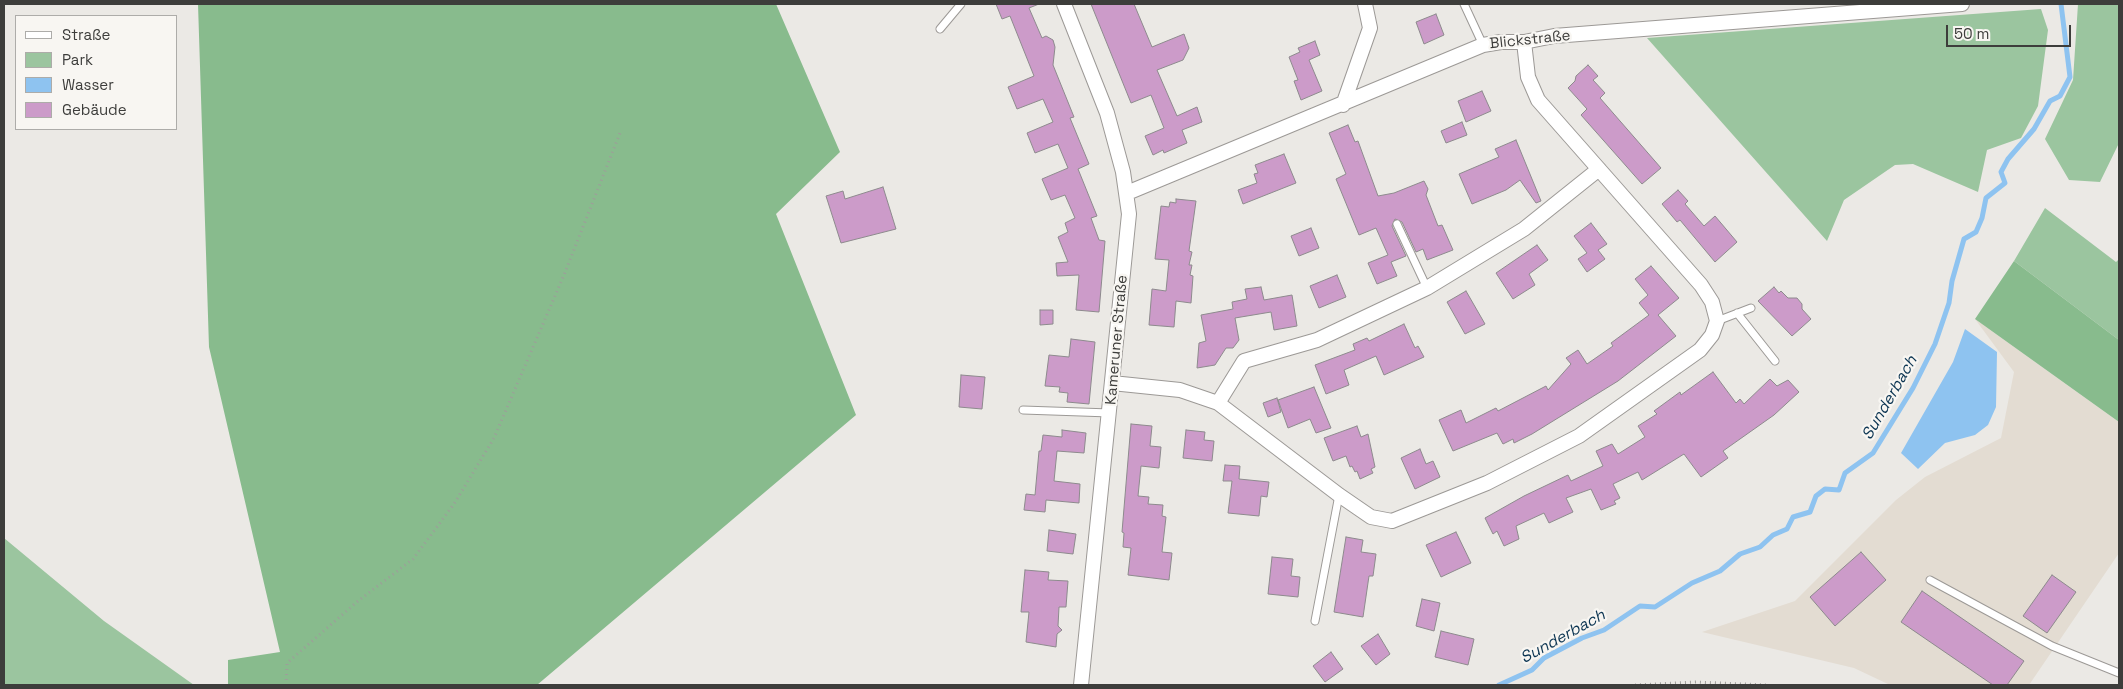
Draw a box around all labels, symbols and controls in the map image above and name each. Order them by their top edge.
legend [15,15,178,130]
scale bar [1948,15,2073,47]
text: 50 m [1954,24,1989,43]
text: Straße [62,25,110,44]
street label: Blickstraße [1489,27,1571,53]
text: Park [62,50,93,69]
text: Wasser [62,75,114,94]
text: Gebäude [62,100,127,119]
street label: Kameruner Straße [1102,274,1132,406]
water label: Sunderbach [1858,353,1922,443]
water label: Sunderbach [1517,606,1609,668]

